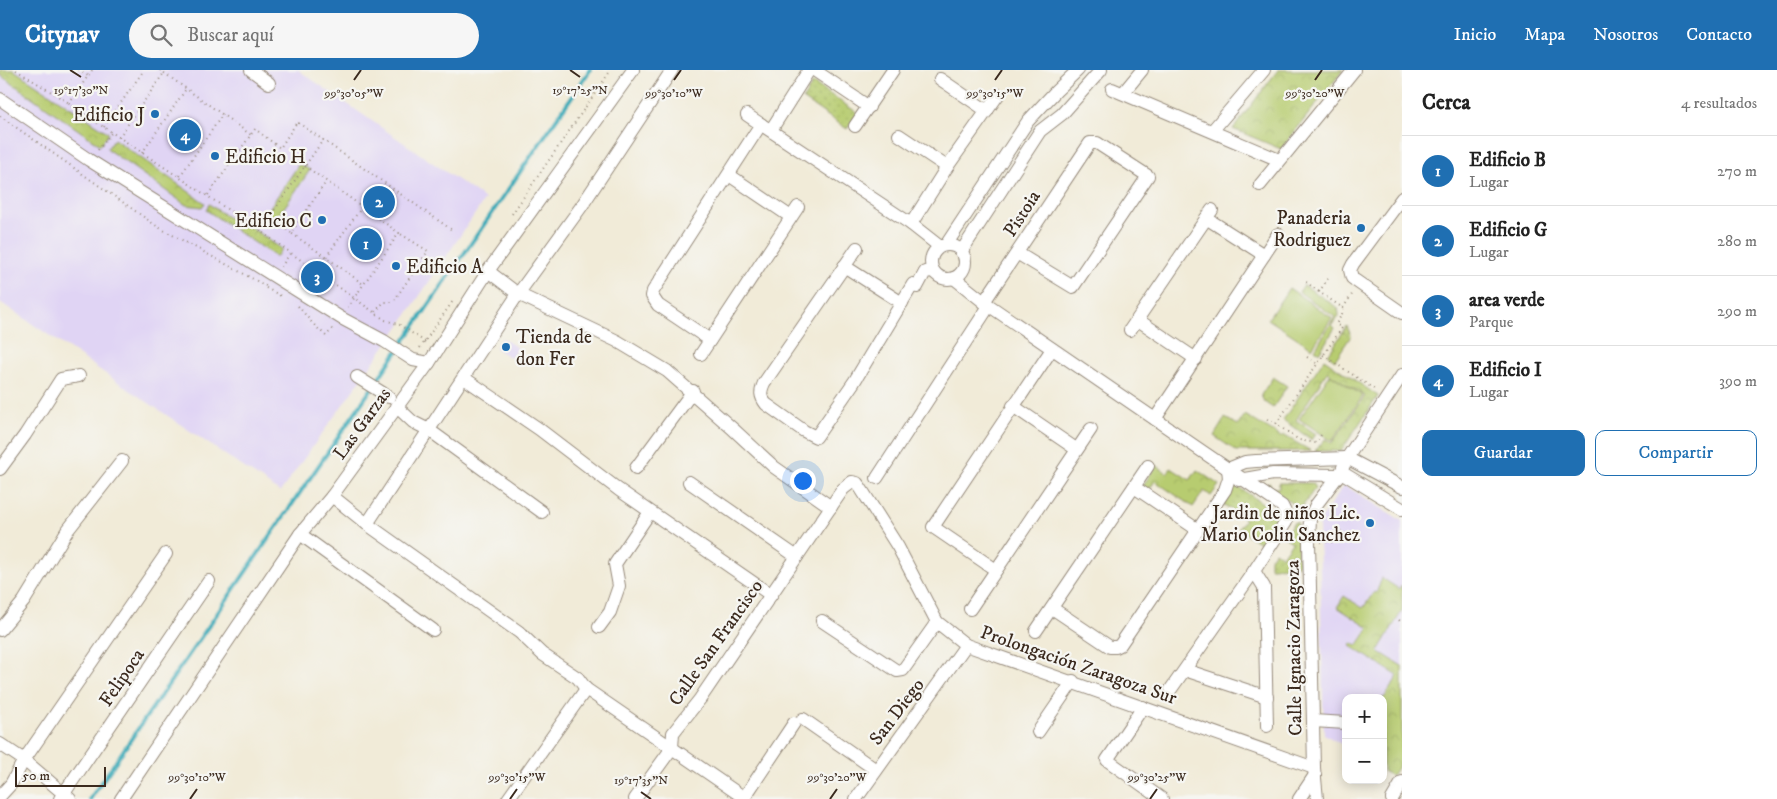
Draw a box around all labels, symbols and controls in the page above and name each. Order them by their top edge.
search box [129,13,479,58]
text: Citynav [25,20,99,50]
icon: search [147,21,175,49]
text: Buscar aquí [187,24,274,47]
text: Inicio [1454,24,1496,46]
text: Mapa [1524,24,1565,46]
text: Nosotros [1593,24,1658,46]
text: Contacto [1686,24,1752,46]
text: 19°17'30"N [54,83,109,98]
text: 19°17'25"N [552,83,608,98]
text: 99°30'05"W [323,86,385,101]
text: 99°30'10"W [644,86,704,101]
text: 99°30'15"W [965,86,1025,101]
text: 99°30'20"W [1284,86,1346,101]
text: Cerca [1422,90,1470,116]
text: 4 resultados [1681,93,1757,113]
place label: Edificio J [72,104,145,127]
marker: Edificio J [149,108,161,120]
pin: 4 [169,116,201,154]
place label: Edificio H [225,146,306,169]
text: Edificio B [1469,149,1546,172]
marker: Edificio H [209,150,221,162]
text: 1 [1435,161,1441,181]
text: 270 m [1717,161,1757,181]
text: Lugar [1469,172,1509,192]
pin: 2 [363,183,395,221]
street label: Pistoia [999,186,1046,241]
place label: Panaderia Rodriguez [1273,207,1351,252]
place label: Edificio C [234,210,312,233]
marker: Edificio C [316,214,328,226]
text: Edificio G [1469,219,1547,242]
marker: Panaderia Rodriguez [1355,222,1367,234]
pin: 1 [350,225,382,263]
text: 2 [1434,231,1442,251]
text: 280 m [1717,231,1757,251]
text: Lugar [1469,242,1509,262]
place label: Edificio A [406,256,484,279]
pin: 3 [301,258,333,296]
marker: Edificio A [390,260,402,272]
text: area verde [1469,289,1545,312]
text: 3 [1435,301,1441,321]
text: 290 m [1717,301,1757,321]
text: Parque [1469,312,1513,332]
place label: Tienda de don Fer [516,326,592,371]
marker: Tienda de don Fer [500,341,512,353]
text: Edificio I [1469,359,1542,382]
text: 4 [1433,371,1443,391]
text: 390 m [1719,371,1757,391]
text: Lugar [1469,382,1509,402]
street label: Las Garzas [328,383,396,464]
button: Guardar [1422,430,1585,476]
button: Compartir [1595,430,1757,476]
your location [790,468,816,494]
place label: Jardin de niños Lic. Mario Colin Sanchez [1201,502,1360,547]
marker: Jardin de niños Lic. Mario Colin Sanchez [1364,517,1376,529]
street label: Calle Ignacio Zaragoza [1281,560,1308,736]
street label: Calle San Francisco [664,575,768,710]
street label: Prolongación Zaragoza Sur [977,621,1180,710]
street label: Felipoca [95,645,150,711]
street label: San Diego [865,674,930,750]
map controls [1342,694,1387,784]
button: + [1342,694,1387,739]
button: − [1342,739,1387,784]
scale bar [15,764,106,787]
text: 50 m [22,767,50,785]
text: 99°30'10"W [167,770,227,785]
text: 99°30'15"W [487,770,547,785]
text: 99°30'20"W [806,770,868,785]
text: 99°30'25"W [1127,770,1187,785]
text: 19°17'35"N [614,773,668,788]

